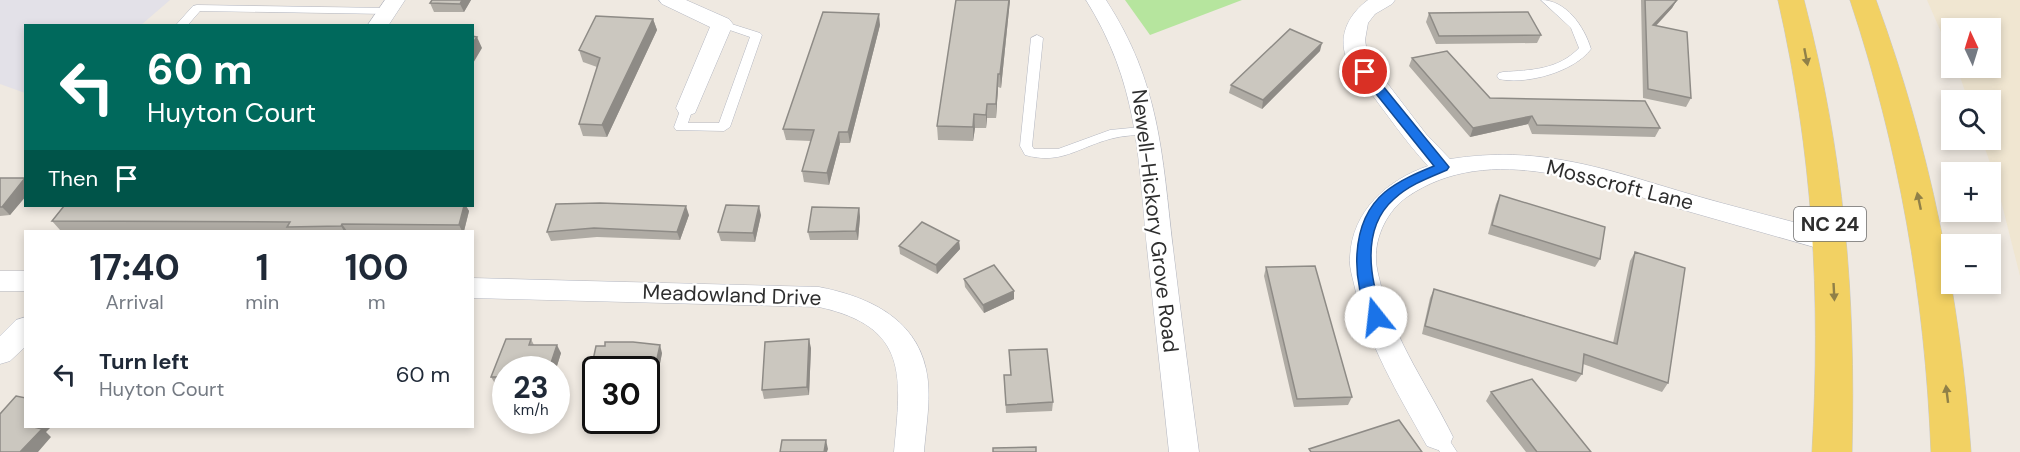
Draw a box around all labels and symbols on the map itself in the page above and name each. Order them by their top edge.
north arrow [1941,18,2001,78]
pin [1339,46,1390,97]
one-way arrow [1802,47,1811,66]
street label: Newell-Hickory Grove Road [1125,88,1185,354]
street label: Mosscroft Lane [1544,153,1696,217]
one-way arrow [1913,192,1923,210]
road number: NC 24 [1794,207,1866,241]
street label: Meadowland Drive [642,278,822,312]
one-way arrow [1829,282,1839,301]
position arrow [1344,285,1408,349]
speed limit sign: 30 [582,356,660,434]
one-way arrow [1943,384,1952,403]

